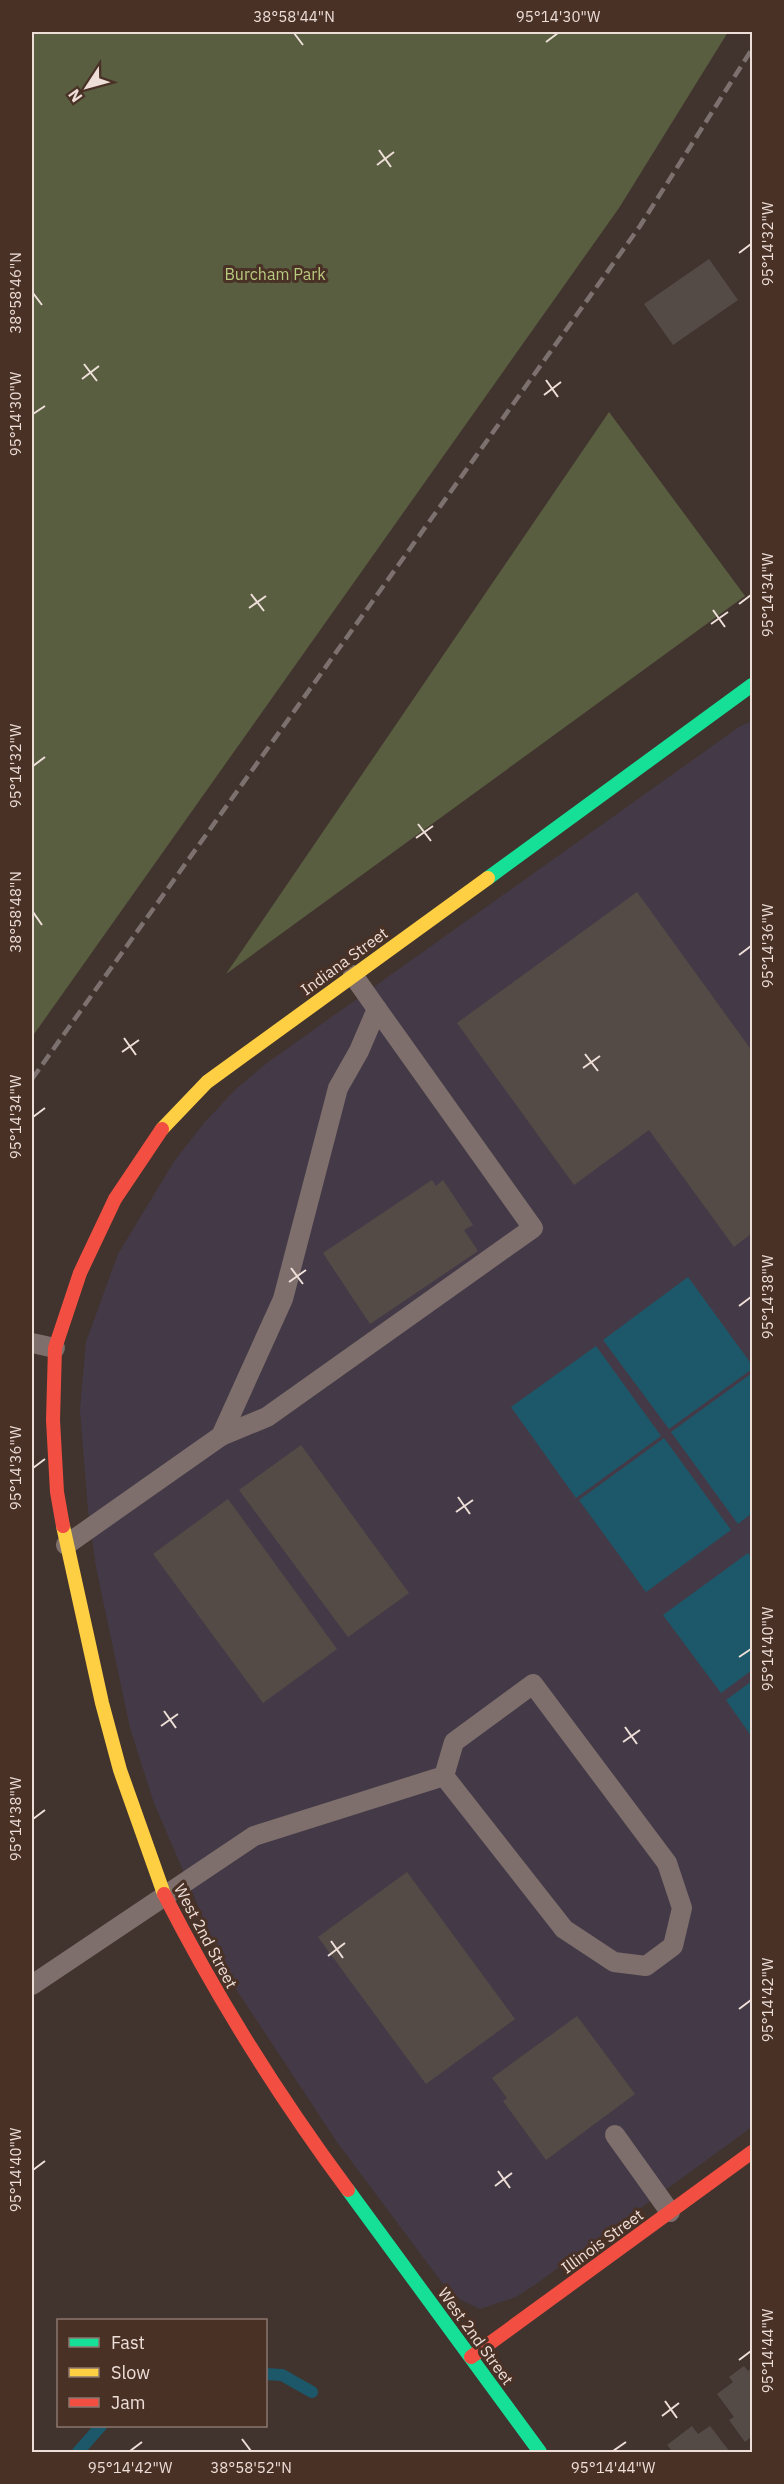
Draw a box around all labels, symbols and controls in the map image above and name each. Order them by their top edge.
text: 38°58'44"N [253,7,335,26]
text: 95°14'30"W [516,7,601,26]
north arrow [57,57,117,117]
text: N [63,85,86,106]
text: 95°14'32"W [758,201,777,286]
text: 38°58'46"N [6,252,25,334]
park label: Burcham Park [224,264,326,284]
text: 95°14'30"W [6,371,25,456]
text: 95°14'34"W [758,552,777,637]
text: 95°14'32"W [6,723,25,808]
text: 38°58'48"N [6,871,25,953]
text: 95°14'36"W [758,903,777,988]
street label: Indiana Street [297,923,391,999]
text: 95°14'34"W [6,1074,25,1159]
text: 95°14'38"W [758,1254,777,1339]
text: 95°14'36"W [6,1425,25,1510]
text: 95°14'40"W [758,1606,777,1691]
text: 95°14'38"W [6,1776,25,1861]
street label: West 2nd Street [170,1880,242,1992]
text: 95°14'42"W [758,1957,777,2042]
text: 95°14'40"W [6,2127,25,2212]
street label: Illinois Street [557,2205,647,2277]
street label: West 2nd Street [434,2283,518,2389]
text: 95°14'44"W [758,2308,777,2393]
legend [57,2319,267,2427]
text: Fast [111,2331,145,2354]
text: Slow [111,2361,150,2384]
text: Jam [111,2391,146,2414]
text: 95°14'42"W [88,2458,173,2477]
text: 38°58'52"N [210,2458,292,2477]
text: 95°14'44"W [571,2458,656,2477]

